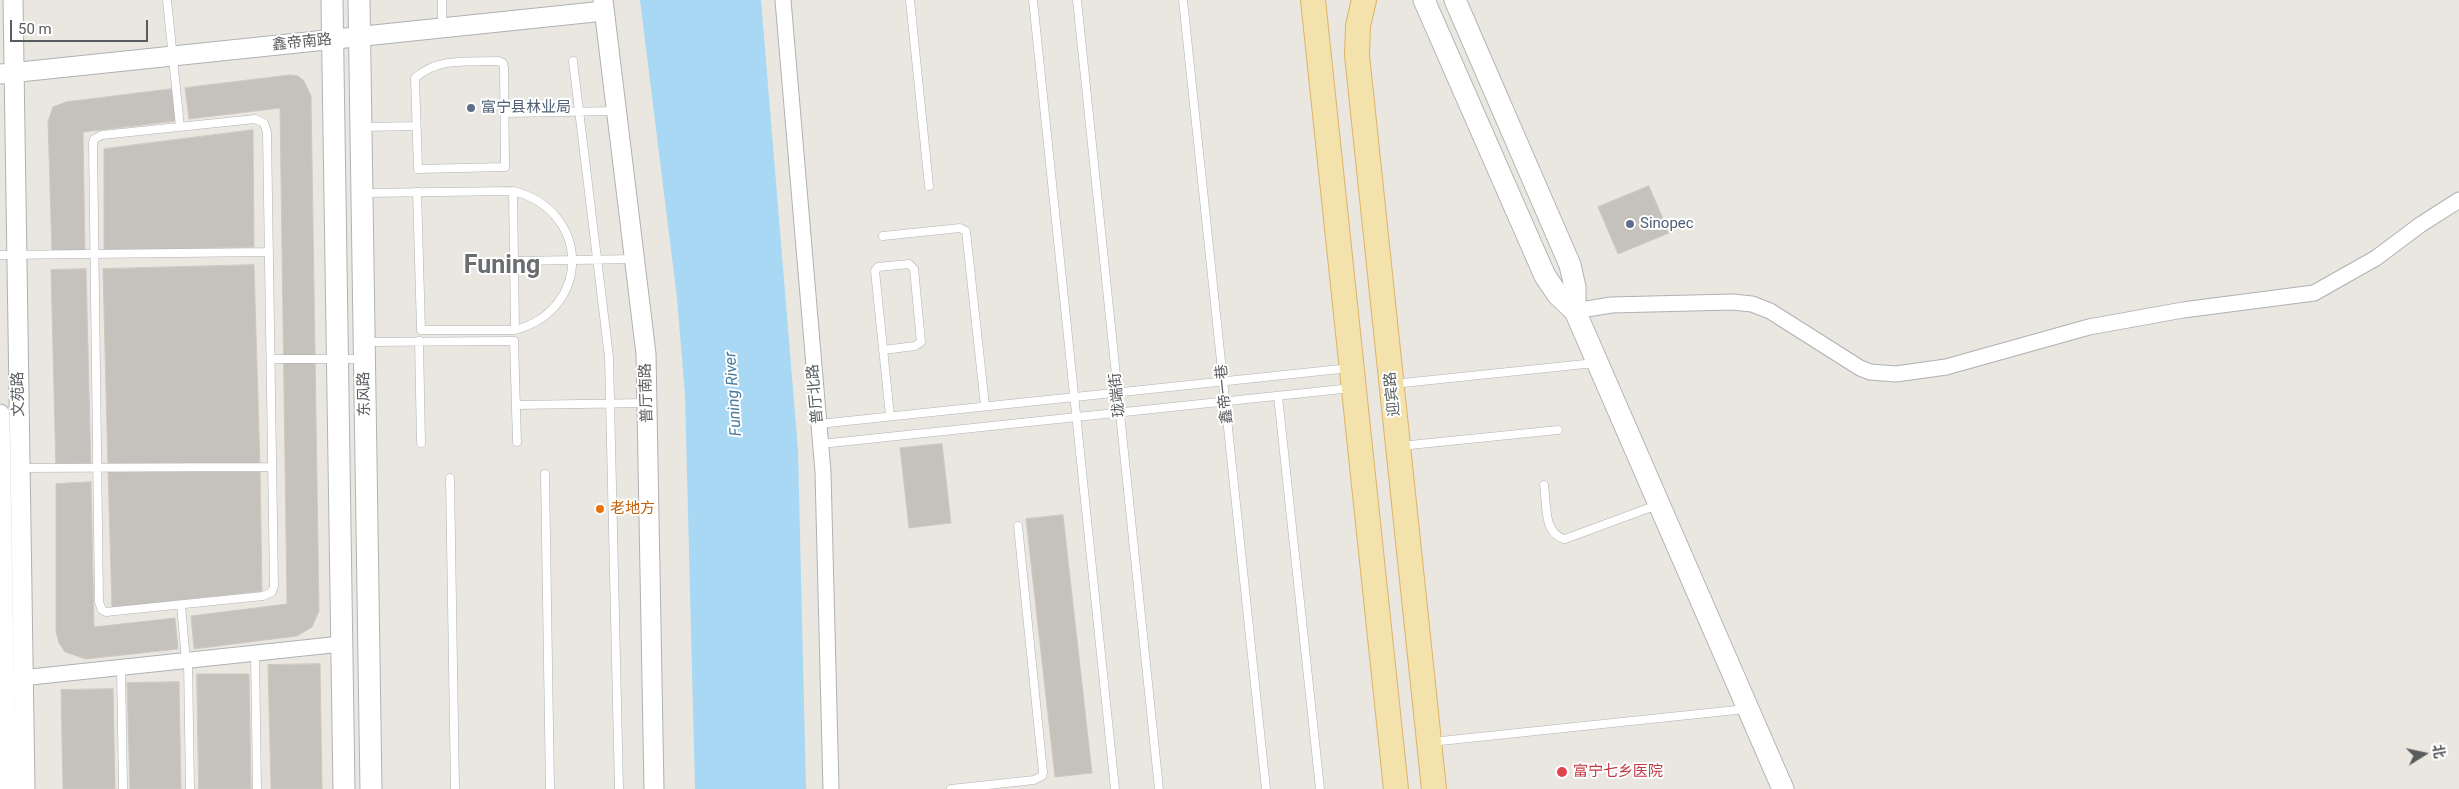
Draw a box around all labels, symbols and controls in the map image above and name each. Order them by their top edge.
scale bar [12,10,150,42]
text: 50 m [18,20,52,38]
street label: 鑫帝南路 [271,31,333,55]
place label: 富宁县林业局 [481,99,571,117]
marker: 富宁县林业局 [465,102,477,114]
place label: Sinopec [1640,215,1694,233]
marker: Sinopec [1624,218,1636,230]
district label: Funing [464,252,540,282]
water label: Funing River [721,351,747,437]
street label: 普厅南路 [637,363,657,423]
street label: 普厅北路 [804,363,828,425]
street label: 鑫帝一巷 [1213,363,1237,425]
street label: 文苑路 [10,371,28,417]
street label: 东风路 [356,371,374,417]
street label: 迎宾路 [1382,371,1404,417]
street label: 珑端街 [1107,372,1129,418]
place label: 老地方 [610,500,655,518]
marker: 老地方 [594,503,606,515]
north arrow [2399,729,2449,779]
text: 北 [2430,743,2448,760]
place label: 富宁七乡医院 [1573,763,1663,781]
marker: 富宁七乡医院 [1555,765,1569,779]

